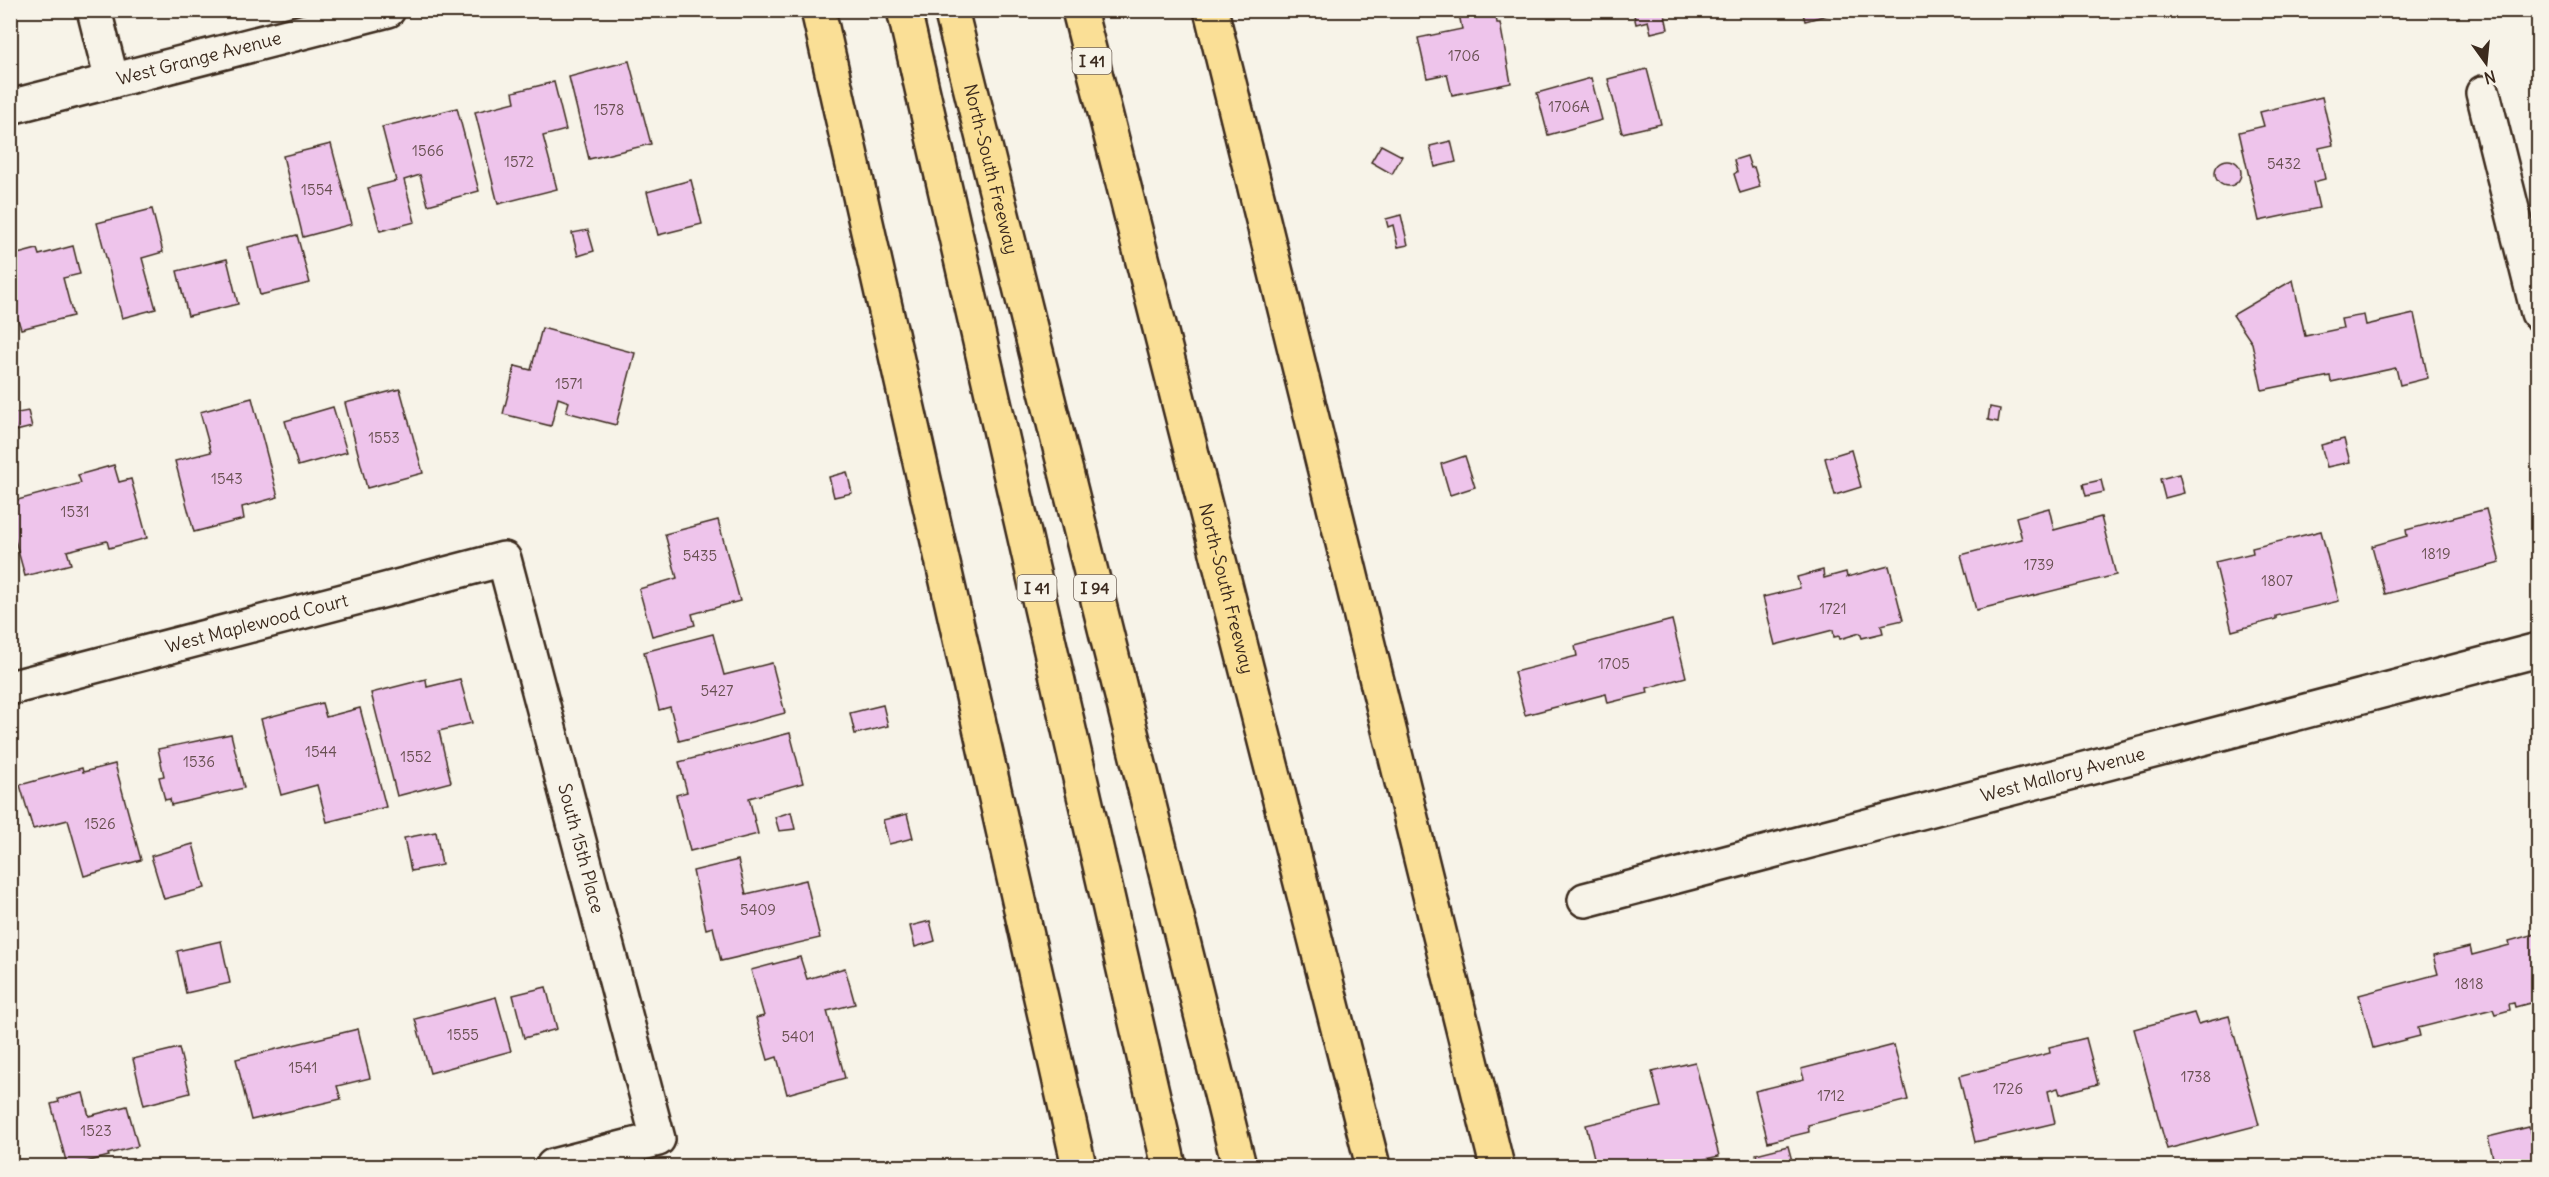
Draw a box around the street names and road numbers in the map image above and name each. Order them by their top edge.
street label: West Grange Avenue [114,26,284,90]
road number: I 41 [1072,48,1112,74]
street label: North-South Freeway [959,81,1023,257]
street label: North-South Freeway [1194,501,1259,676]
road number: I 41 [1018,575,1056,601]
road number: I 94 [1074,575,1116,601]
street label: West Maplewood Court [163,588,350,658]
street label: West Mallory Avenue [1978,742,2147,807]
street label: South 15th Place [553,781,610,916]

